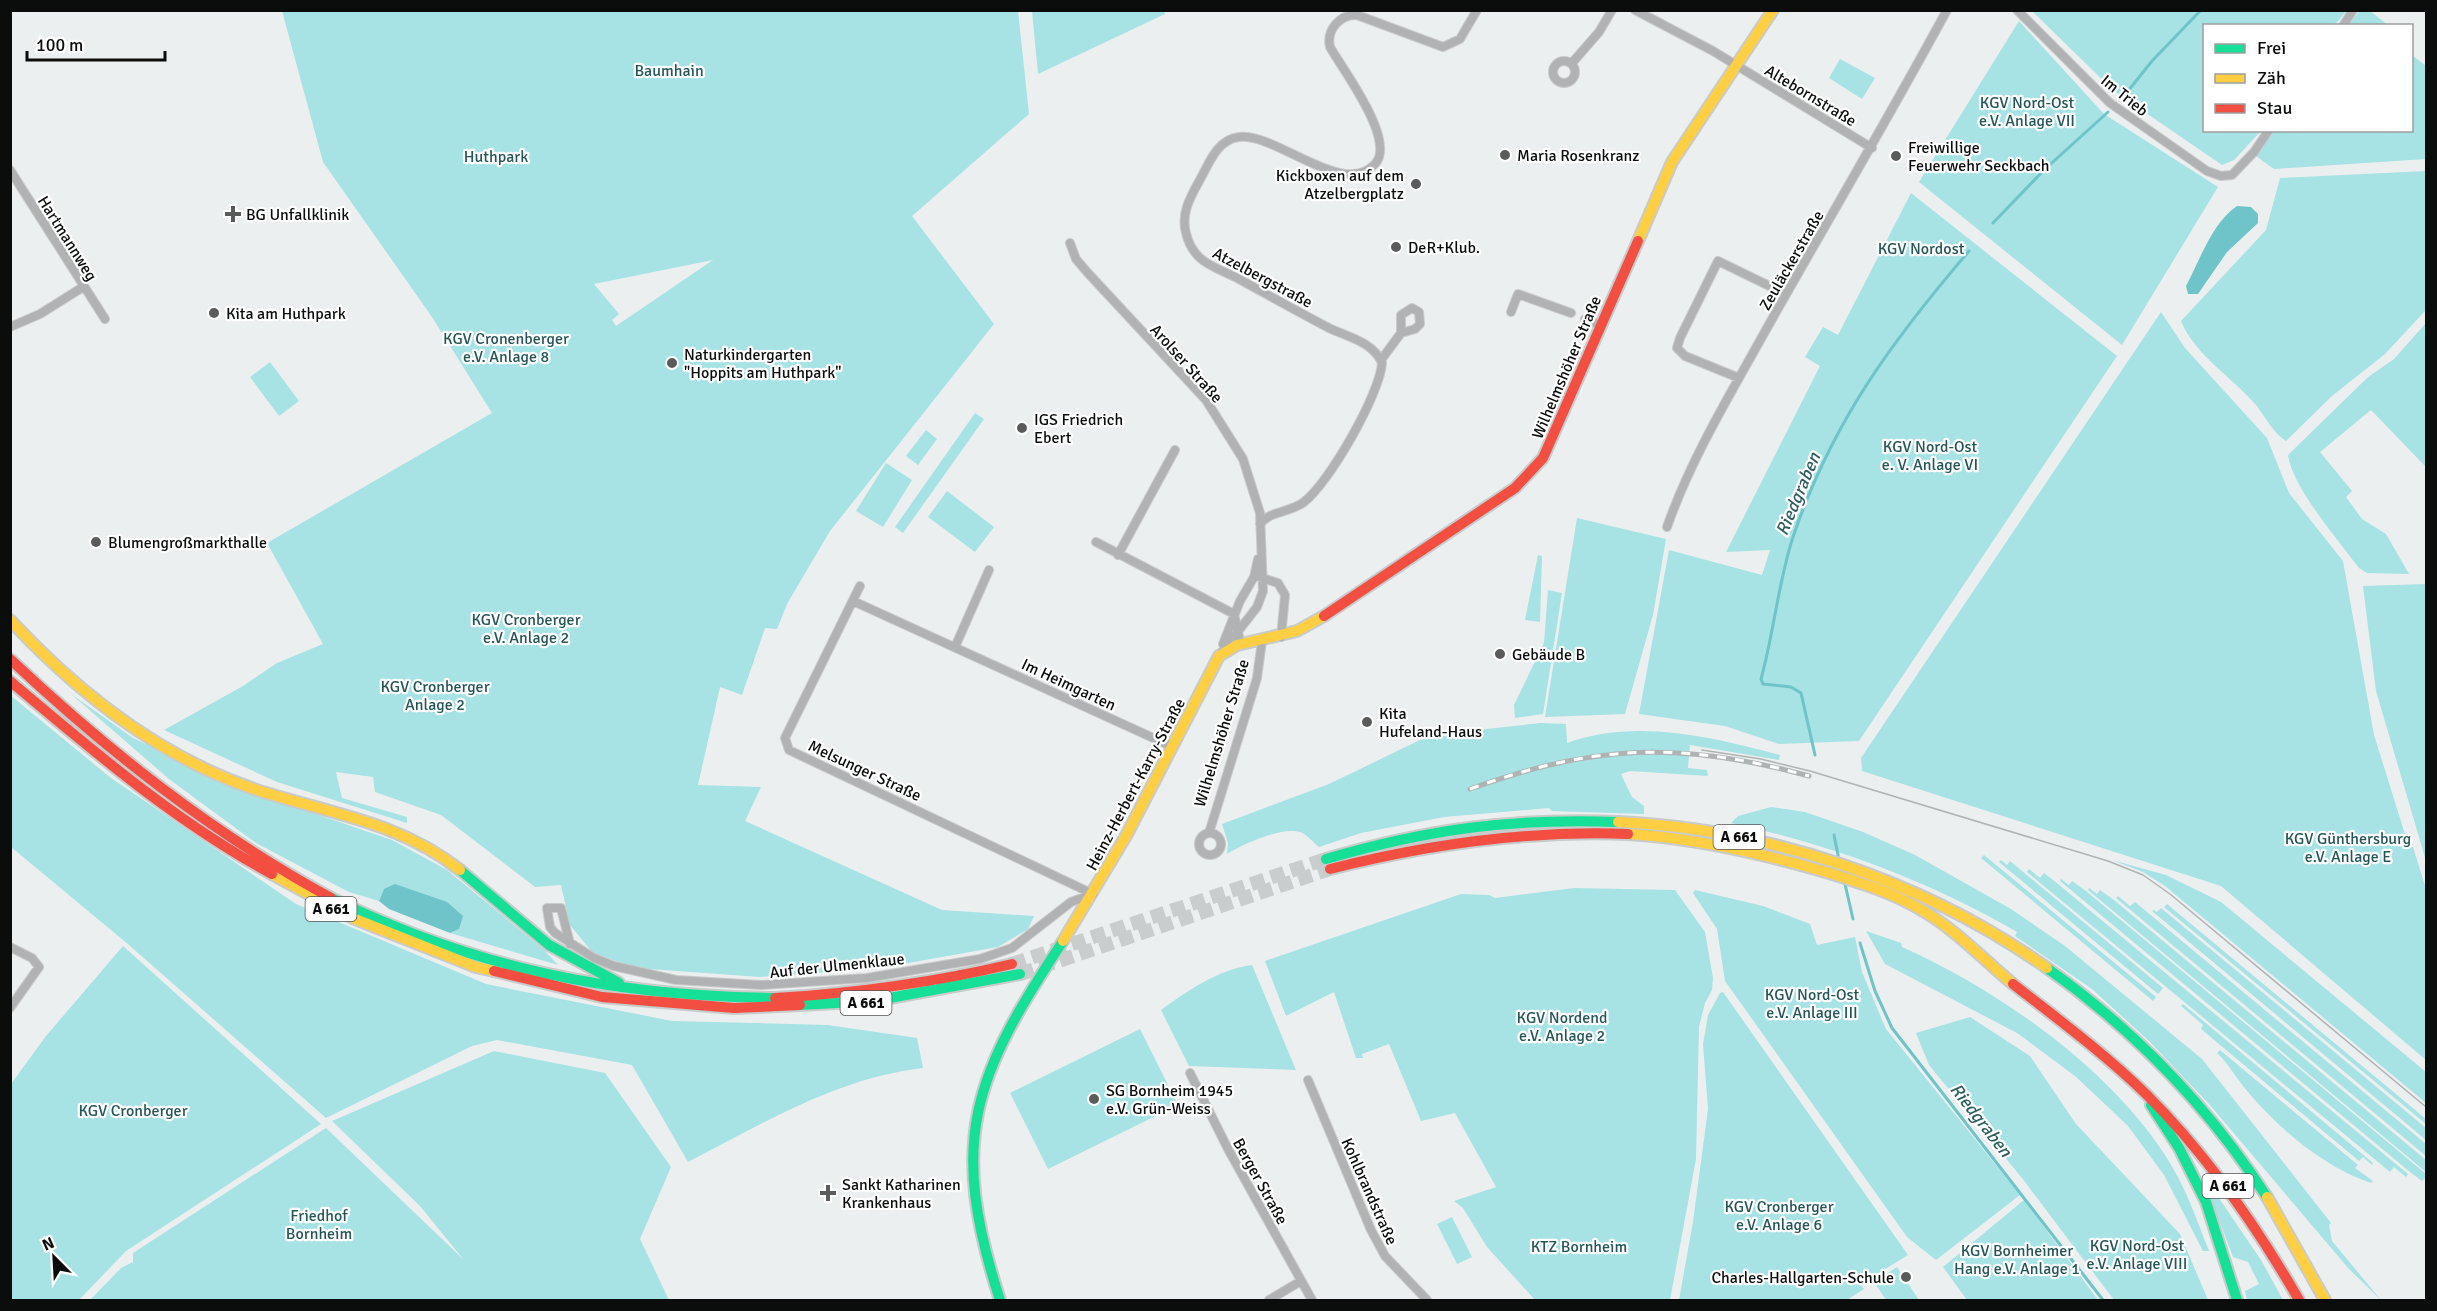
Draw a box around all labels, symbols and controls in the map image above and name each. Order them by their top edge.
scale bar [27,24,165,62]
legend [2203,24,2413,132]
text: 100 m [36,34,83,56]
text: Frei [2257,37,2286,59]
park label: Baumhain [634,61,704,81]
street label: Altebornstraße [1761,61,1860,131]
text: Zäh [2257,67,2286,89]
street label: Im Trieb [2097,71,2152,121]
park label: KGV Nord-Ost e.V. Anlage VII [1979,93,2075,131]
text: Stau [2257,97,2292,119]
place label: Freiwillige Feuerwehr Seckbach [1908,138,2050,176]
place label: Maria Rosenkranz [1517,146,1639,166]
park label: Huthpark [464,147,528,167]
marker: Maria Rosenkranz [1498,148,1512,162]
marker: Freiwillige Feuerwehr Seckbach [1889,149,1903,163]
place label: Kickboxen auf dem Atzelbergplatz [1276,166,1404,204]
marker: Kickboxen auf dem Atzelbergplatz [1409,177,1423,191]
street label: Hartmannweg [33,192,101,285]
marker: BG Unfallklinik [224,205,242,223]
place label: BG Unfallklinik [246,205,349,225]
street label: Zeuläckerstraße [1755,207,1828,314]
place label: DeR+Klub. [1408,238,1480,258]
park label: KGV Nordost [1878,239,1965,259]
marker: DeR+Klub. [1389,240,1403,254]
street label: Atzelbergstraße [1209,243,1316,313]
street label: Wilhelmshöher Straße [1528,293,1606,442]
place label: Kita am Huthpark [226,304,346,324]
marker: Kita am Huthpark [207,306,221,320]
street label: Arolser Straße [1146,320,1227,407]
park label: KGV Cronenberger e.V. Anlage 8 [443,329,569,367]
place label: Naturkindergarten "Hoppits am Huthpark" [684,345,842,383]
marker: Naturkindergarten "Hoppits am Huthpark" [665,356,679,370]
place label: IGS Friedrich Ebert [1034,410,1123,448]
marker: IGS Friedrich Ebert [1015,421,1029,435]
park label: KGV Nord-Ost e. V. Anlage VI [1882,437,1978,475]
water label: Riedgraben [1771,448,1826,539]
place label: Blumengroßmarkthalle [108,533,267,553]
marker: Blumengroßmarkthalle [89,535,103,549]
park label: KGV Cronberger e.V. Anlage 2 [471,610,581,648]
place label: Gebäude B [1512,645,1585,665]
marker: Gebäude B [1493,647,1507,661]
street label: Im Heimgarten [1018,654,1119,715]
street label: Wilhelmshöher Straße [1190,657,1254,810]
park label: KGV Cronberger Anlage 2 [380,677,490,715]
street label: Heinz-Herbert-Karry-Straße [1082,695,1190,874]
place label: Kita Hufeland-Haus [1379,704,1482,742]
marker: Kita Hufeland-Haus [1360,715,1374,729]
street label: Melsunger Straße [805,736,924,806]
road number: A 661 [1714,825,1764,849]
park label: KGV Günthersburg e.V. Anlage E [2285,829,2411,867]
road number: A 661 [306,897,356,921]
street label: Auf der Ulmenklaue [769,949,905,983]
park label: KGV Nord-Ost e.V. Anlage III [1765,985,1860,1023]
road number: A 661 [840,991,892,1015]
park label: KGV Nordend e.V. Anlage 2 [1517,1008,1607,1046]
water label: Riedgraben [1945,1079,2017,1162]
place label: SG Bornheim 1945 e.V. Grün-Weiss [1106,1081,1233,1119]
marker: SG Bornheim 1945 e.V. Grün-Weiss [1087,1092,1101,1106]
park label: KGV Cronberger [78,1101,188,1121]
street label: Berger Straße [1228,1135,1292,1228]
street label: Kohlbrandstraße [1337,1135,1402,1248]
road number: A 661 [2202,1174,2254,1198]
place label: Sankt Katharinen Krankenhaus [842,1175,961,1213]
marker: Sankt Katharinen Krankenhaus [819,1184,837,1202]
park label: KGV Cronberger e.V. Anlage 6 [1724,1197,1834,1235]
park label: Friedhof Bornheim [286,1206,352,1244]
north arrow [24,1227,84,1287]
text: N [39,1233,57,1256]
park label: KGV Nord-Ost e.V. Anlage VIII [2087,1236,2187,1274]
park label: KTZ Bornheim [1531,1237,1627,1257]
park label: KGV Bornheimer Hang e.V. Anlage 1 [1954,1241,2080,1279]
place label: Charles-Hallgarten-Schule [1711,1268,1894,1288]
marker: Charles-Hallgarten-Schule [1899,1270,1913,1284]

